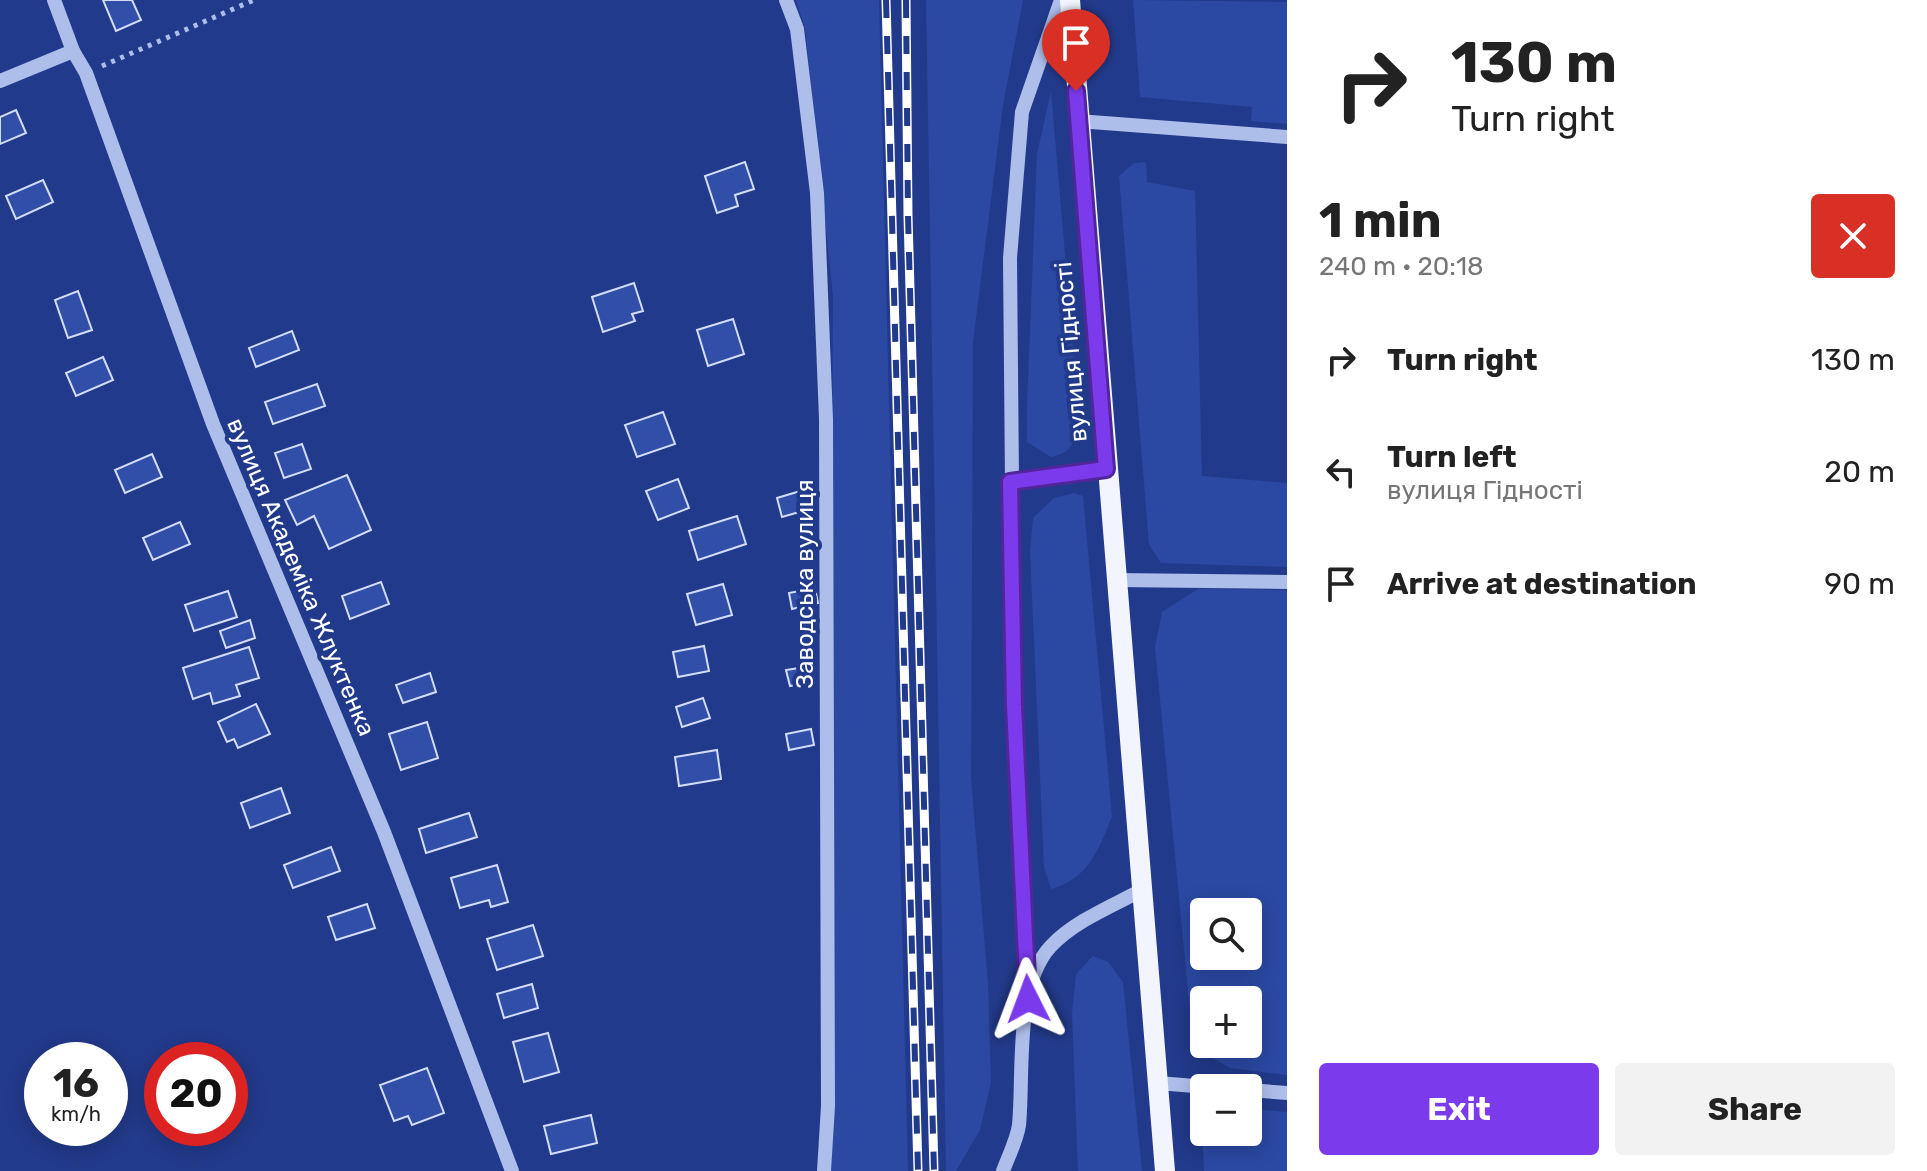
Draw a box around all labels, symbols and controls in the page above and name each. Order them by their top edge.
pin [1042,9,1110,91]
icon: arrive [1054,21,1098,65]
text: 130 m [1451,30,1617,96]
icon: right [1319,32,1423,136]
text: Turn right [1451,97,1615,140]
text: 1 min [1319,192,1442,249]
button: close [1811,194,1895,278]
text: 240 m · 20:18 [1319,251,1484,282]
street label: вулиця Гідності [1049,261,1093,443]
icon: right [1319,338,1363,382]
text: Turn right [1387,342,1538,378]
text: 130 m [1811,342,1895,378]
street label: вулиця Академіка Жлуктенка [221,414,381,740]
text: Turn left [1387,439,1517,475]
icon: left [1319,450,1363,494]
text: 20 m [1824,454,1895,490]
text: вулиця Гідності [1387,475,1583,506]
street label: Заводська вулиця [791,479,819,689]
icon: arrive [1319,562,1363,606]
text: Arrive at destination [1387,566,1697,602]
text: 90 m [1824,566,1895,602]
map controls [1190,898,1262,1146]
button: search [1190,898,1262,970]
position arrow [986,957,1070,1041]
button: + [1190,986,1262,1058]
speed limit sign: 20 [144,1042,248,1146]
text: 16 [53,1060,99,1107]
button: Exit [1319,1063,1599,1155]
button: Share [1615,1063,1895,1155]
button: − [1190,1074,1262,1146]
text: km/h [51,1102,101,1126]

